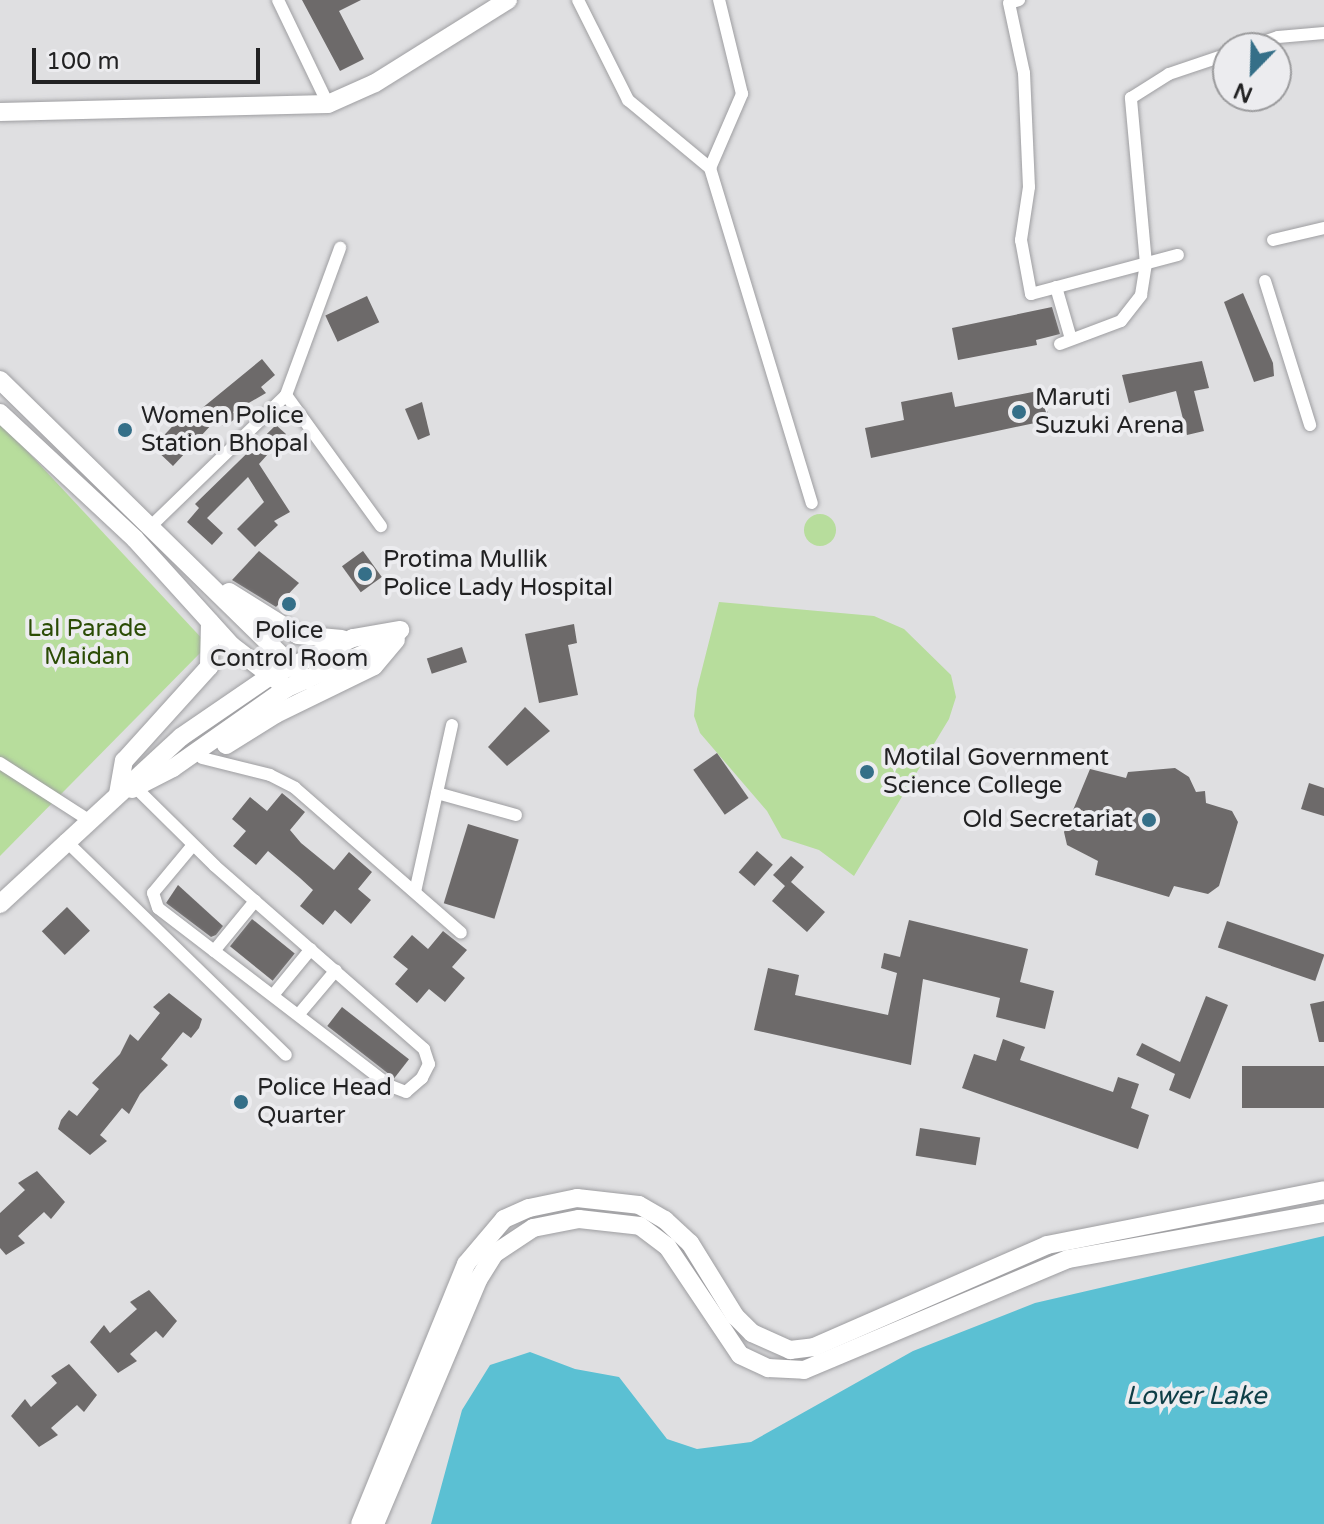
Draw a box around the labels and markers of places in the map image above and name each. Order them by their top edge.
place label: Maruti Suzuki Arena [1035,384,1184,440]
place label: Women Police Station Bhopal [141,402,308,458]
marker: Maruti Suzuki Arena [1010,403,1028,421]
marker: Women Police Station Bhopal [116,421,134,439]
place label: Protima Mullik Police Lady Hospital [383,546,613,602]
marker: Protima Mullik Police Lady Hospital [354,563,376,585]
marker: Police Control Room [280,595,298,613]
place label: Police Control Room [210,617,368,673]
place label: Motilal Government Science College [883,744,1109,800]
marker: Motilal Government Science College [858,763,876,781]
place label: Old Secretariat [963,806,1133,834]
marker: Old Secretariat [1140,811,1158,829]
place label: Police Head Quarter [257,1074,392,1130]
marker: Police Head Quarter [232,1093,250,1111]

